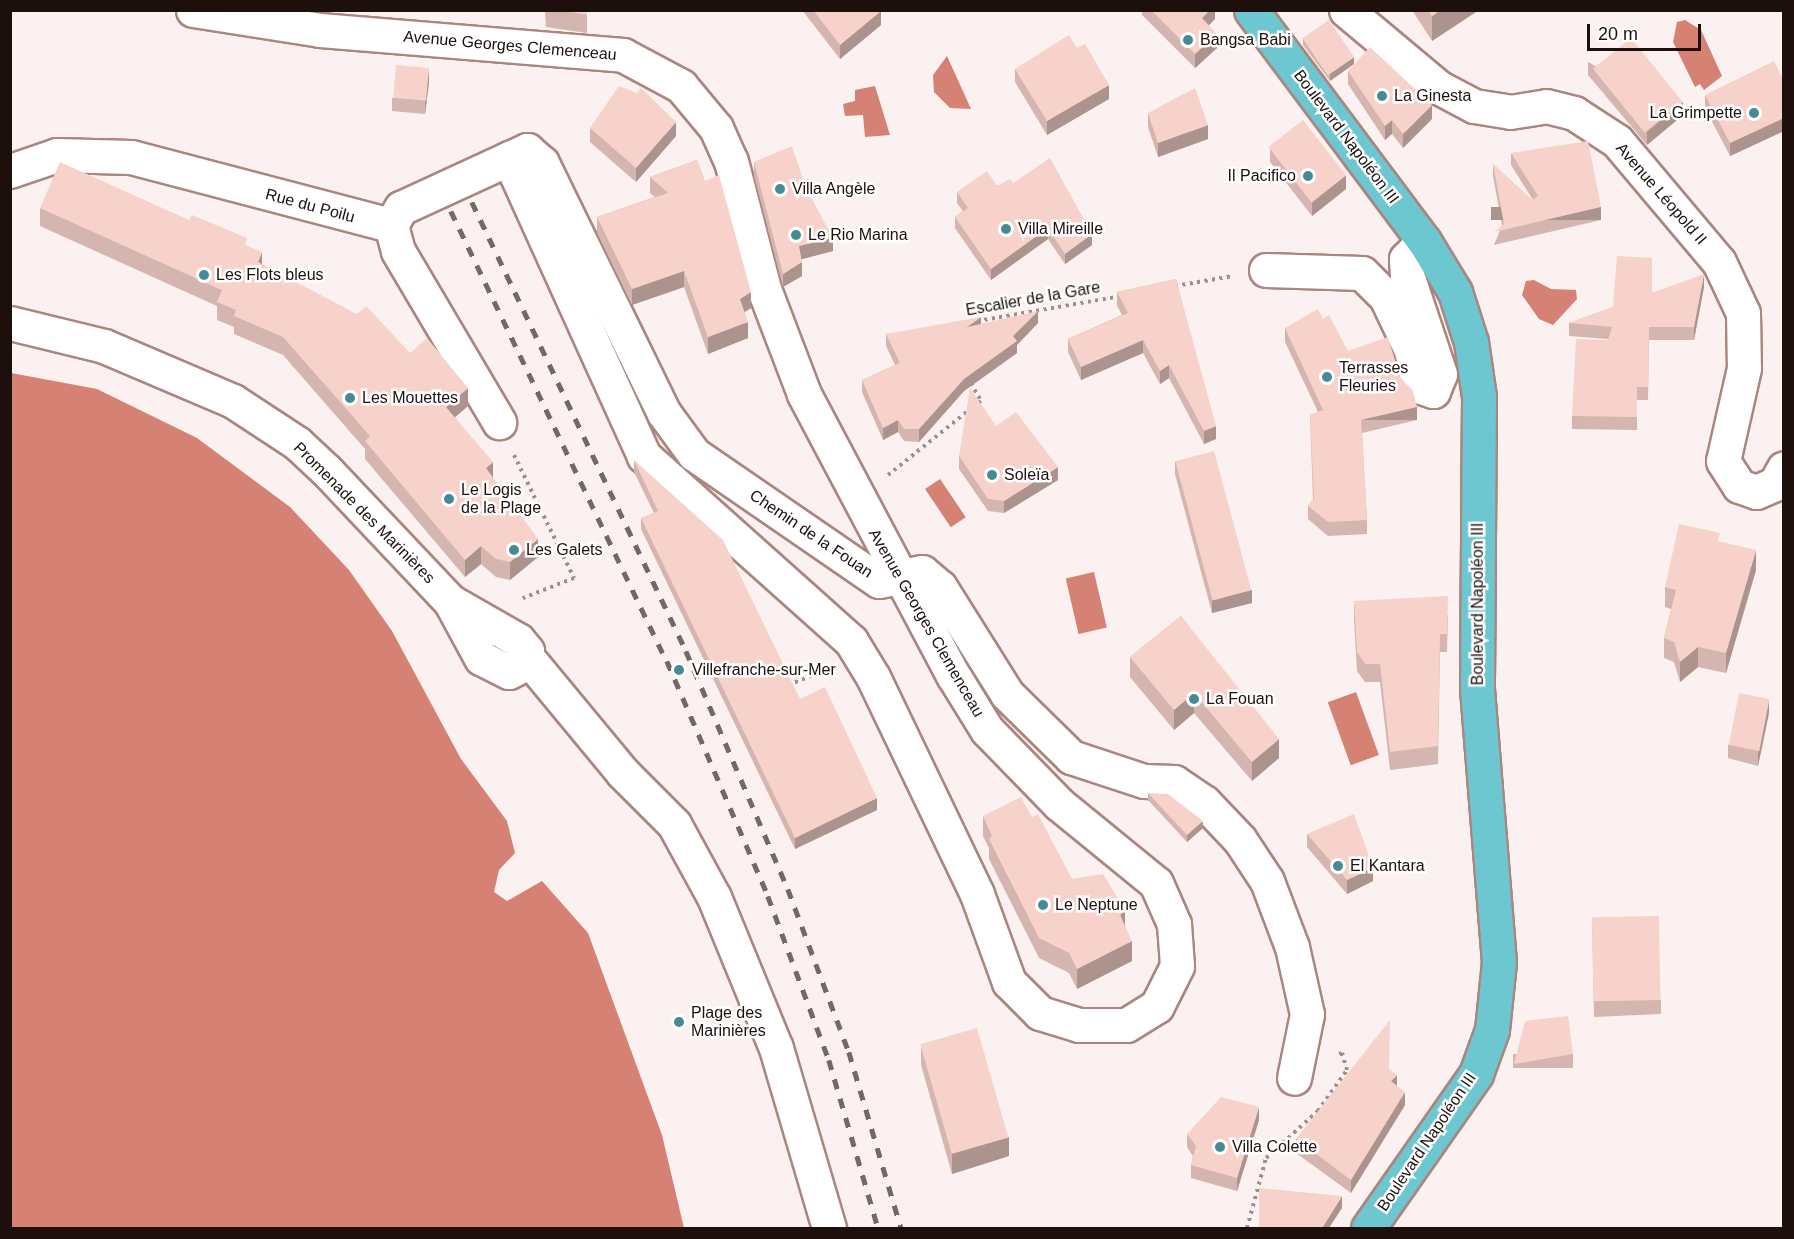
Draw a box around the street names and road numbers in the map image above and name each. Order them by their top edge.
street label: Avenue Georges Clemenceau [403,27,617,65]
street label: Boulevard Napoléon III [1289,66,1403,208]
street label: Avenue Léopold II [1612,139,1710,249]
street label: Rue du Poilu [263,185,357,227]
street label: Escalier de la Gare [964,278,1102,320]
street label: Promenade des Marinières [289,438,439,588]
street label: Chemin de la Fouan [746,486,876,582]
street label: Boulevard Napoléon III [1468,523,1488,685]
street label: Avenue Georges Clemenceau [864,526,988,720]
street label: Boulevard Napoléon III [1374,1069,1480,1215]

